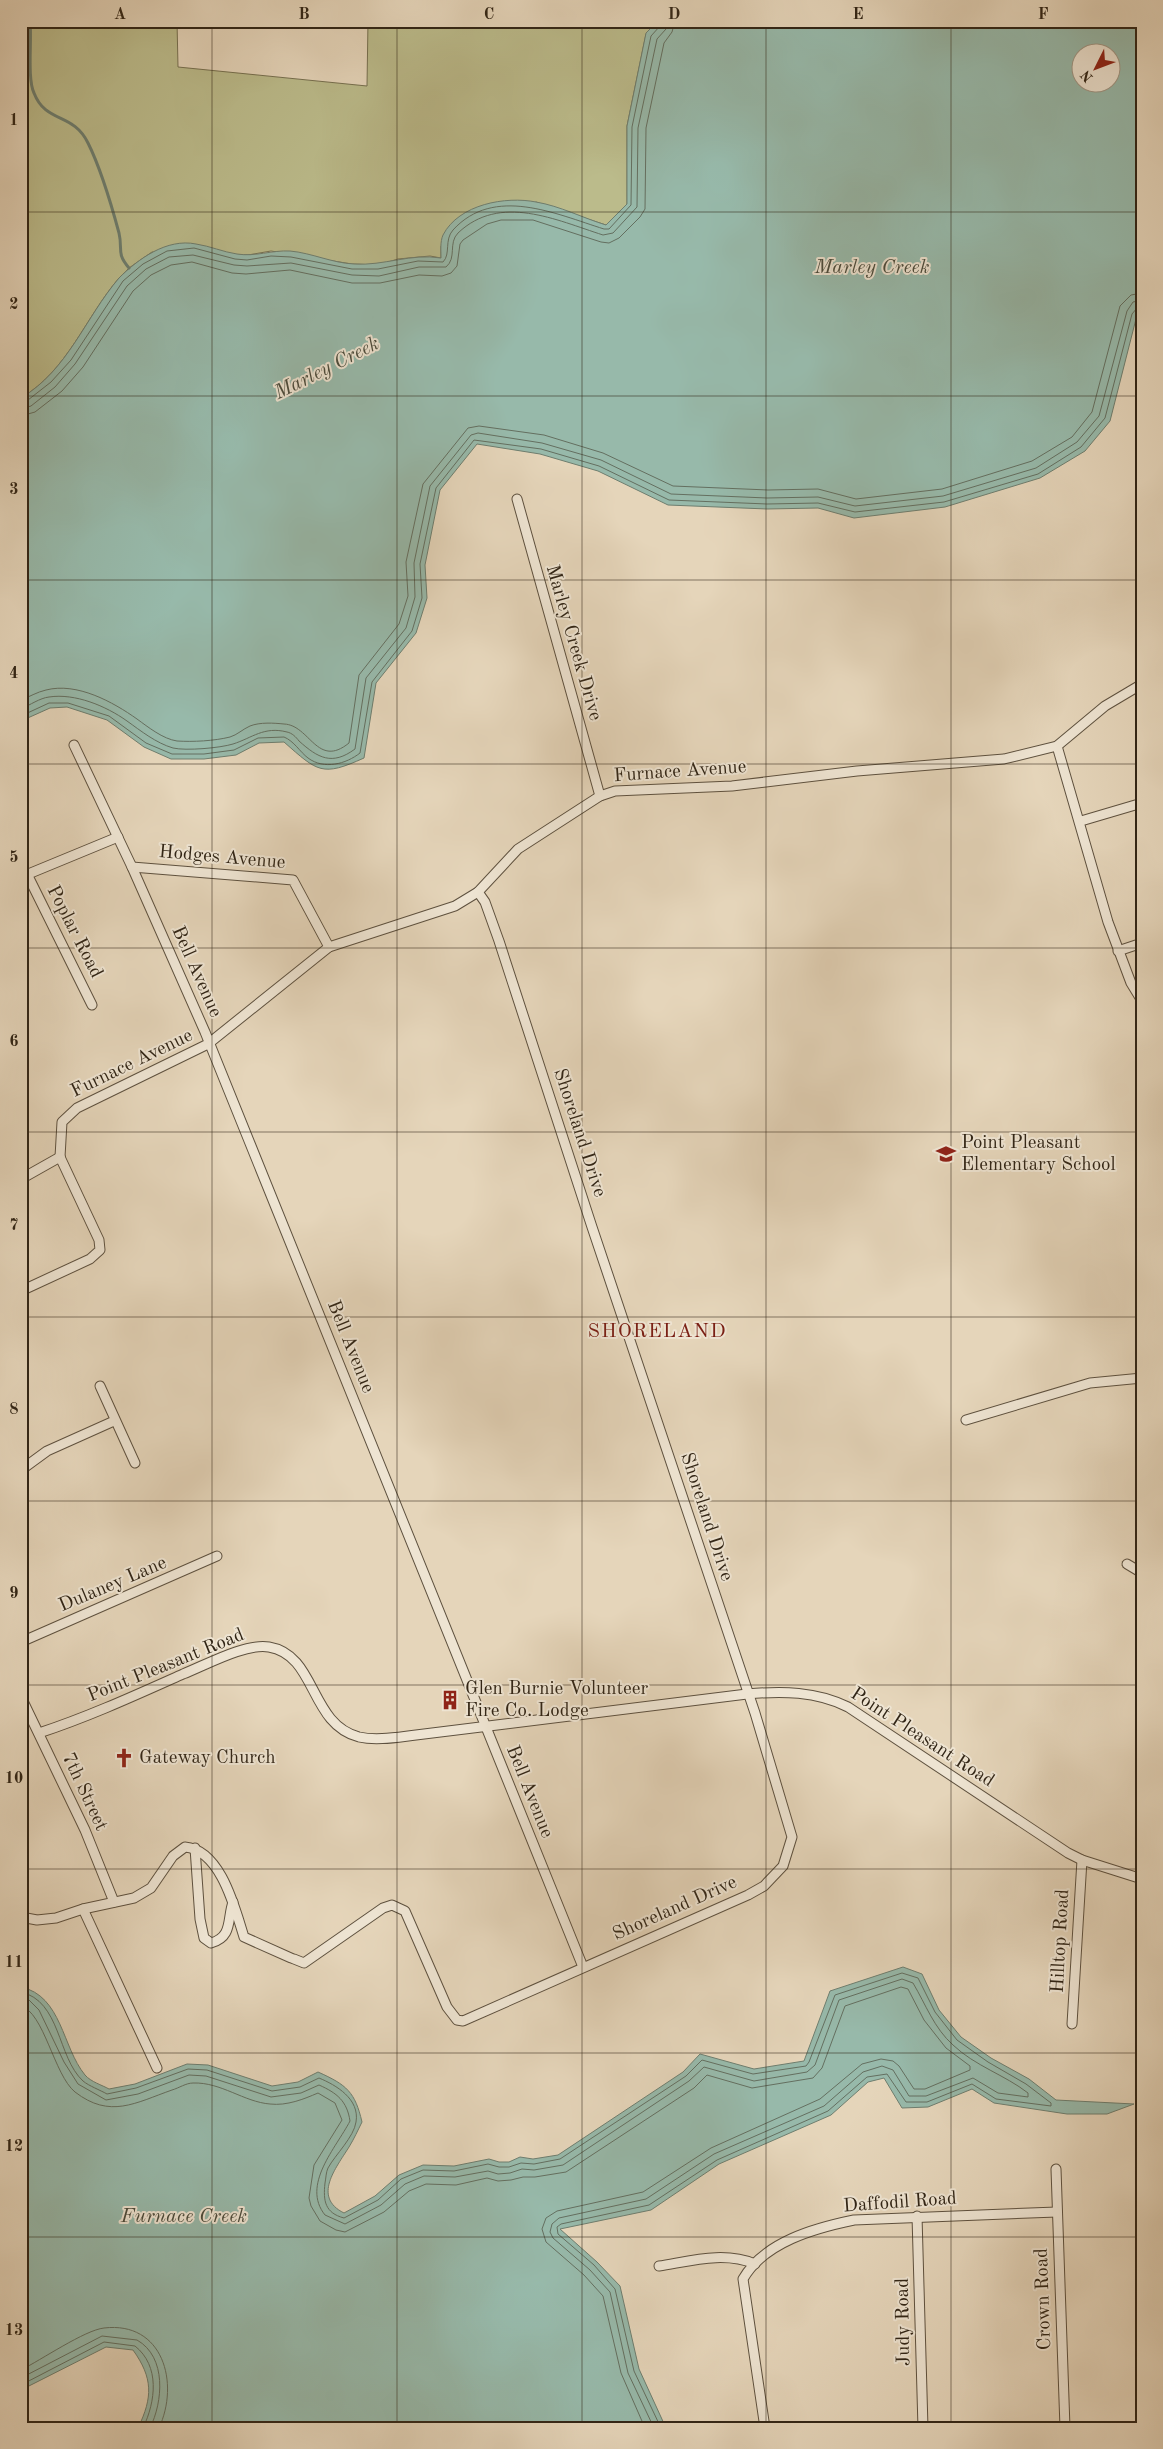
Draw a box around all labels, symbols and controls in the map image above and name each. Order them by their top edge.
text: A [114,7,126,23]
text: B [298,7,310,23]
text: C [484,7,494,23]
text: D [668,7,680,23]
text: E [852,7,864,23]
text: F [1038,7,1049,23]
north arrow [1070,42,1120,92]
text: N [1078,67,1096,85]
text: 1 [9,113,19,129]
water label: Marley Creek [813,258,930,278]
text: 2 [9,297,19,313]
water label: Marley Creek [270,334,383,405]
text: 3 [9,482,19,498]
street label: Marley Creek Drive [542,563,604,723]
text: 4 [9,666,19,682]
street label: Furnace Avenue [613,758,747,786]
street label: Hodges Avenue [158,843,286,873]
text: 5 [9,850,19,866]
street label: Poplar Road [43,883,105,981]
street label: Bell Avenue [167,923,225,1021]
street label: Furnace Avenue [68,1026,196,1102]
text: 6 [9,1034,19,1050]
street label: Shoreland Drive [549,1066,609,1200]
place label: Point Pleasant Elementary School [961,1134,1116,1175]
school or university icon: Point Pleasant Elementary School [935,1143,957,1165]
text: 7 [9,1218,19,1234]
street label: Bell Avenue [323,1298,377,1396]
district label: SHORELAND [588,1322,726,1342]
text: 8 [9,1402,19,1418]
street label: Shoreland Drive [676,1450,736,1584]
street label: Dulaney Lane [56,1554,170,1616]
text: 9 [9,1586,19,1602]
street label: Point Pleasant Road [85,1626,247,1706]
place label: Glen Burnie Volunteer Fire Co. Lodge [465,1680,649,1721]
street label: Point Pleasant Road [847,1685,997,1792]
building icon: Glen Burnie Volunteer Fire Co. Lodge [439,1689,461,1711]
street label: Bell Avenue [502,1743,556,1841]
church icon: Gateway Church [113,1747,135,1769]
place label: Gateway Church [139,1749,276,1768]
street label: 7th Street [58,1750,110,1834]
text: 10 [5,1771,23,1787]
street label: Shoreland Drive [610,1873,740,1945]
street label: Hilltop Road [1049,1889,1073,1993]
text: 11 [5,1955,23,1971]
text: 12 [5,2139,23,2155]
street label: Daffodil Road [842,2190,958,2216]
water label: Furnace Creek [120,2207,247,2227]
street label: Crown Road [1033,2247,1055,2350]
street label: Judy Road [894,2278,914,2366]
text: 13 [5,2323,23,2339]

